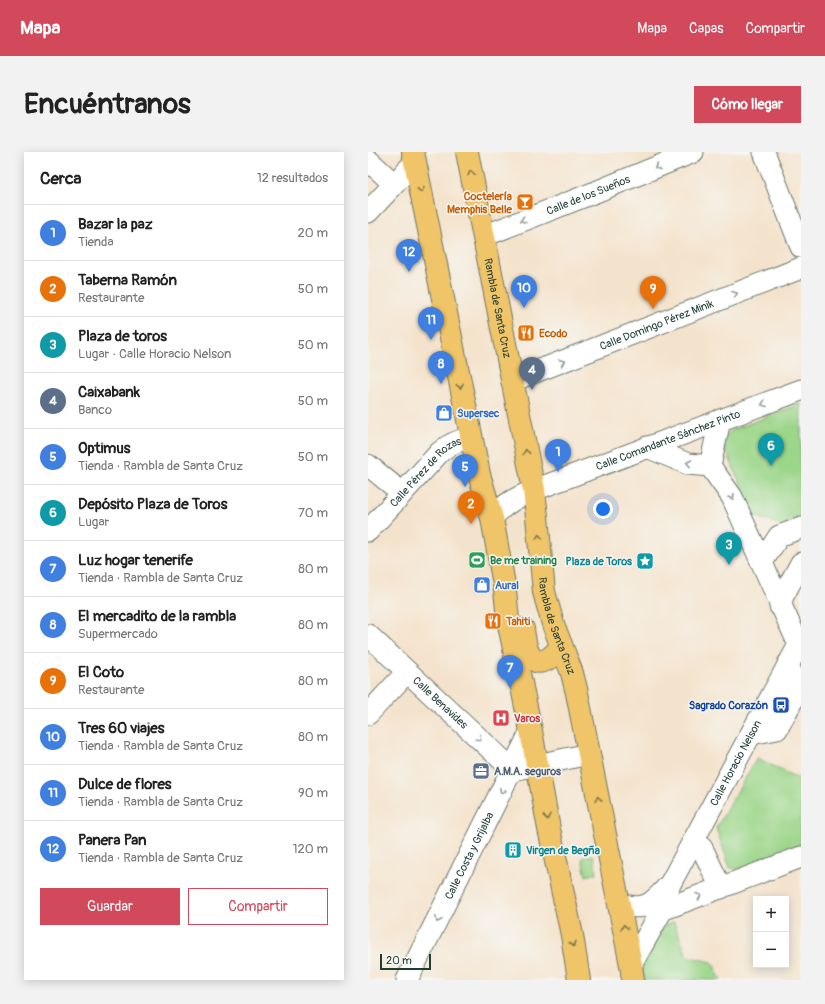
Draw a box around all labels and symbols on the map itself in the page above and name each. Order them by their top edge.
one-way arrow [653,162,661,170]
one-way arrow [467,170,476,176]
street label: Calle de los Sueños [545,172,632,217]
one-way arrow [416,187,425,193]
place label: Coctelería Memphis Belle [447,190,513,216]
bar icon: Coctelería Memphis Belle [515,192,535,212]
one-way arrow [520,216,527,224]
pin: 12 [396,239,422,272]
street label: Rambla de Santa Cruz [482,257,514,359]
pin: 10 [511,275,537,308]
pin: 9 [640,276,666,309]
one-way arrow [730,291,738,299]
street label: Calle Domingo Pérez Minik [598,296,715,353]
pin: 11 [418,307,444,340]
restaurant icon: Ecodo [516,323,536,343]
place label: Ecodo [539,327,567,340]
pin: 8 [428,351,454,384]
pin: 4 [519,357,545,390]
one-way arrow [558,358,565,366]
one-way arrow [456,383,464,389]
one-way arrow [761,399,768,407]
shop icon: Supersec [434,403,454,423]
place label: Supersec [457,407,500,420]
street label: Calle Comandante Sánchez Pinto [594,407,742,473]
pin: 6 [758,433,784,466]
street label: Calle Pérez de Rozas [387,434,463,509]
pin: 1 [545,439,571,472]
one-way arrow [523,448,531,455]
pin: 5 [452,454,478,487]
one-way arrow [686,459,692,467]
pin: 2 [458,491,484,524]
one-way arrow [727,493,734,500]
your location [593,499,613,519]
pin: 3 [716,532,742,565]
one-way arrow [534,534,543,540]
sports icon: Be me training [467,550,487,570]
place icon: Plaza de Toros [635,551,655,571]
place label: Be me training [490,554,557,567]
place label: Plaza de Toros [566,555,632,568]
shop icon: Aural [472,575,492,595]
street label: Rambla de Santa Cruz [536,577,578,676]
place label: Aural [495,579,519,592]
restaurant icon: Tahiti [483,611,503,631]
place label: Tahiti [505,615,530,628]
pin: 7 [497,655,523,688]
street label: Calle Benavides [410,674,471,731]
bus stop icon: Sagrado Corazón [771,695,791,715]
place label: Sagrado Corazón [689,699,768,712]
hospital icon: Varos [491,708,511,728]
place label: Varos [514,712,540,725]
street label: Calle Horacio Nelson [707,718,764,808]
one-way arrow [474,733,482,741]
office icon: A.M.A. seguros [471,761,491,781]
place label: A.M.A. seguros [494,765,561,778]
one-way arrow [499,787,507,794]
one-way arrow [594,796,603,802]
street label: Calle Costa y Grijalba [442,810,496,901]
one-way arrow [542,814,550,820]
building icon: Virgen de Begña [503,840,523,860]
place label: Virgen de Begña [526,844,600,857]
one-way arrow [695,893,702,901]
one-way arrow [435,915,443,923]
one-way arrow [620,923,628,930]
one-way arrow [568,941,577,947]
scale bar [380,952,431,971]

